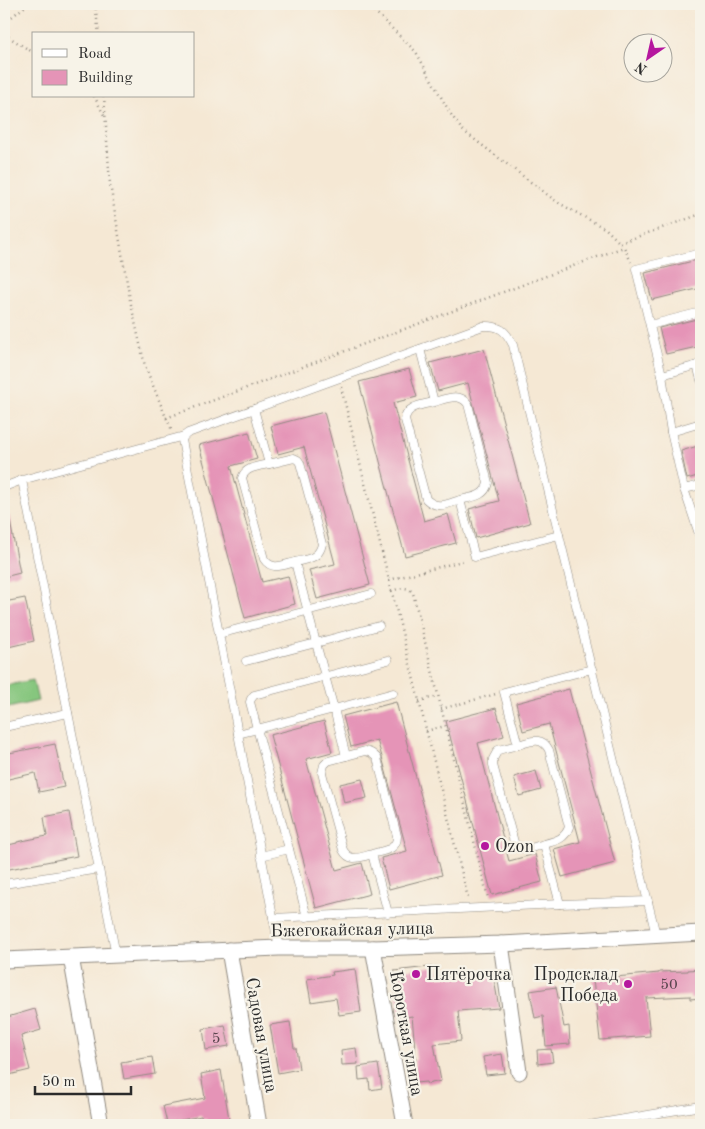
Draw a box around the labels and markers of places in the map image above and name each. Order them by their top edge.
place label: Ozon [495,838,534,856]
marker: Ozon [479,840,491,852]
place label: Пятёрочка [426,966,512,984]
place label: Продсклад Победа [534,966,618,1005]
marker: Пятёрочка [410,968,422,980]
marker: Продсклад Победа [622,978,634,990]

